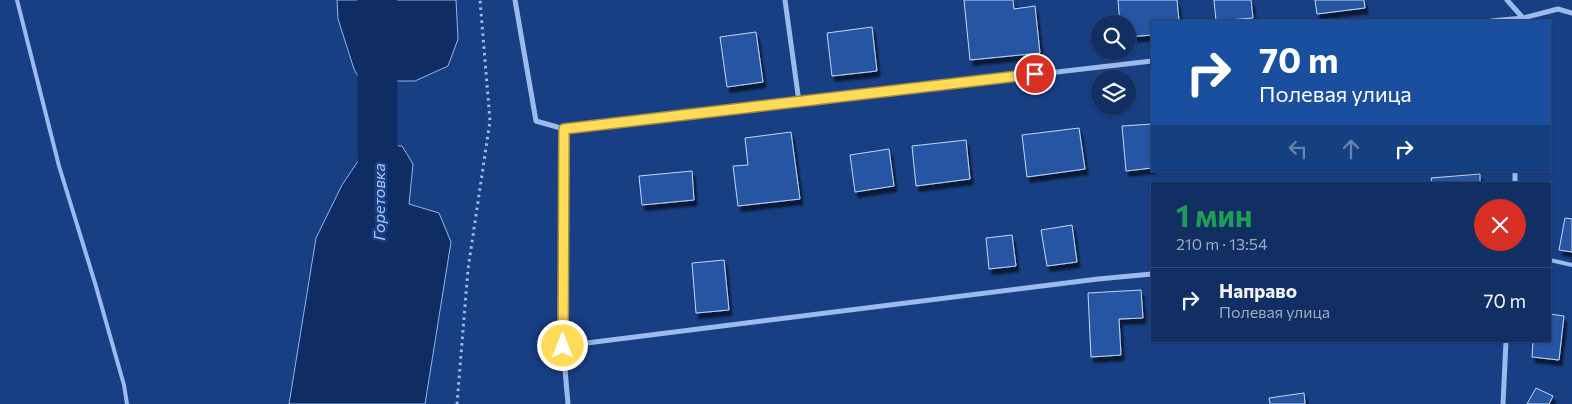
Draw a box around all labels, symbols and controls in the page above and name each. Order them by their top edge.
map controls [1091,15,1136,115]
button: search [1091,15,1136,60]
text: 70 m [1259,37,1339,80]
icon: right [1176,40,1241,105]
pin [1014,53,1056,95]
icon: arrive [1021,60,1049,88]
button: layers [1091,70,1136,115]
text: Полевая улица [1259,80,1412,107]
icon: left [1284,135,1312,163]
icon: ahead [1337,135,1365,163]
icon: right [1390,135,1418,163]
water label: Горетовка [369,163,388,241]
text: 1 мин [1176,196,1252,233]
button: close [1474,199,1526,251]
text: 210 m · 13:54 [1176,234,1268,253]
text: Направо [1219,279,1297,302]
icon: right [1176,286,1204,314]
text: 70 m [1483,289,1526,312]
text: Полевая улица [1219,302,1330,321]
position arrow [536,319,588,371]

